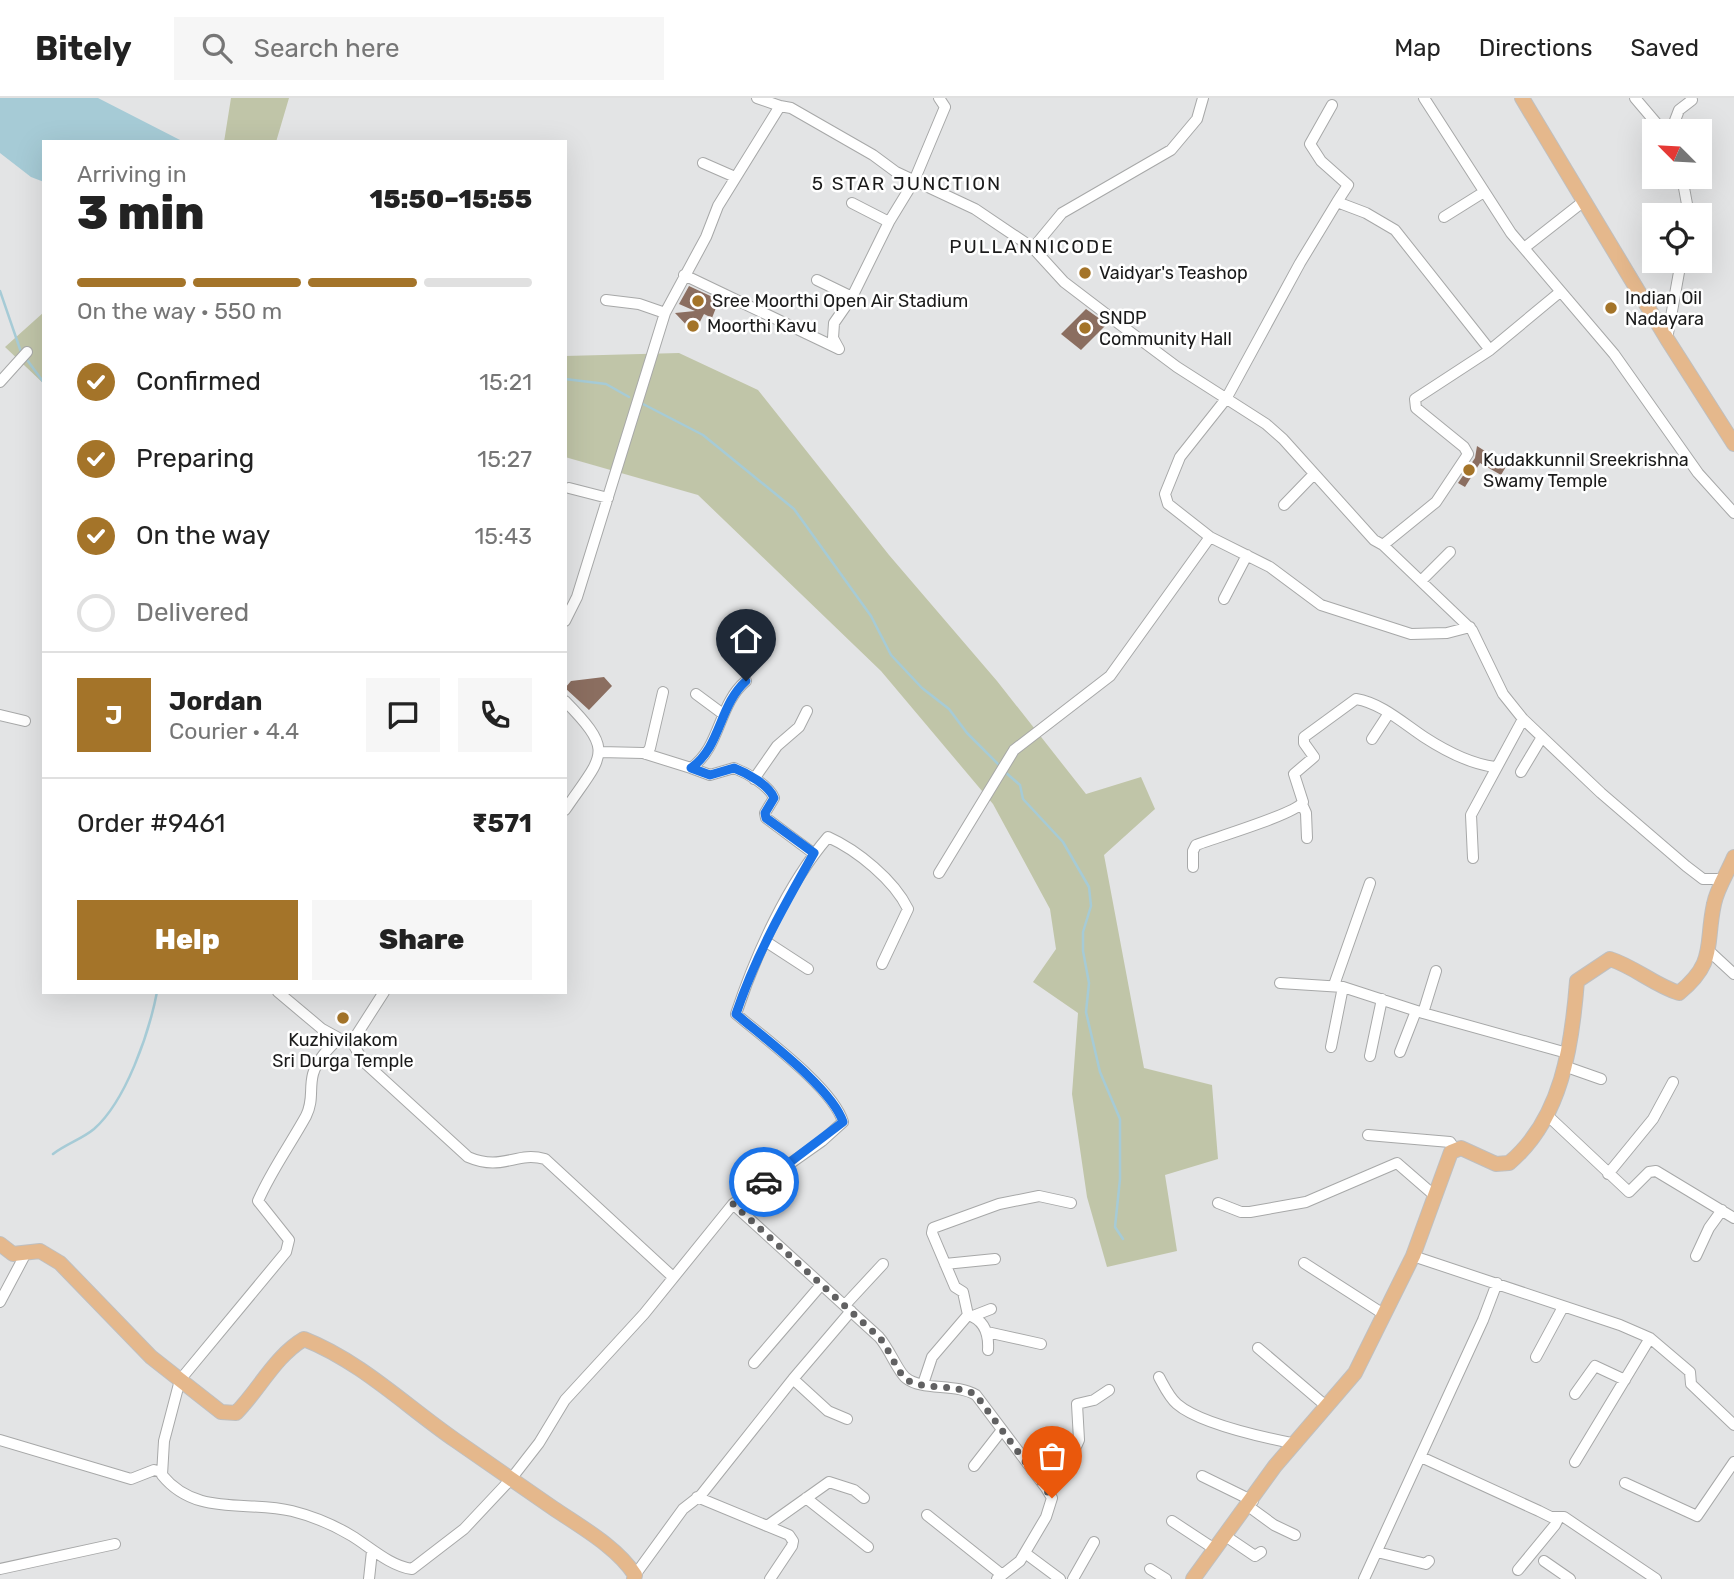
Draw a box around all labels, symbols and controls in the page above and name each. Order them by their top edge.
search box [174,17,664,80]
text: Bitely [35,29,132,68]
icon: search [198,29,236,67]
text: Search here [254,33,400,64]
text: Map [1394,34,1441,62]
text: Directions [1479,34,1592,62]
text: Saved [1630,34,1699,62]
north arrow [1642,119,1712,189]
map controls [1642,119,1712,273]
text: Arriving in [77,160,187,188]
district label: 5 STAR JUNCTION [812,172,1002,195]
text: 15:50–15:55 [370,184,532,215]
text: 3 min [77,186,205,241]
button: locate [1642,203,1712,273]
district label: PULLANNICODE [949,235,1115,258]
place label: Vaidyar's Teashop [1099,262,1248,284]
marker: Vaidyar's Teashop [1077,265,1093,281]
place label: Indian Oil Nadayara [1625,287,1704,330]
place label: Sree Moorthi Open Air Stadium [712,290,968,312]
marker: Sree Moorthi Open Air Stadium [690,293,706,309]
text: On the way · 550 m [77,297,282,325]
marker: Indian Oil Nadayara [1603,300,1619,316]
place label: SNDP Community Hall [1099,307,1232,350]
place label: Moorthi Kavu [707,315,817,337]
marker: Moorthi Kavu [685,318,701,334]
marker: SNDP Community Hall [1077,320,1093,336]
icon: check [77,363,115,401]
text: Confirmed [136,366,261,397]
text: 15:21 [479,368,532,396]
icon: check [77,440,115,478]
text: Preparing [136,443,254,474]
text: 15:27 [477,445,532,473]
place label: Kudakkunnil Sreekrishna Swamy Temple [1483,449,1689,492]
marker: Kudakkunnil Sreekrishna Swamy Temple [1461,462,1477,478]
icon: check [77,517,115,555]
text: On the way [136,520,270,551]
text: 15:43 [475,522,532,550]
text: Delivered [136,597,249,628]
pin [716,609,776,681]
icon: home [727,620,765,658]
button: chat [366,678,440,752]
button: phone [458,678,532,752]
text: Jordan [169,686,262,717]
text: J [105,700,123,731]
text: Courier · 4.4 [169,717,299,745]
text: Order #9461 [77,808,225,839]
text: ₹571 [472,808,532,839]
button: Help [77,900,298,980]
button: Share [312,900,532,980]
marker: Kuzhivilakom Sri Durga Temple [335,1010,351,1026]
place label: Kuzhivilakom Sri Durga Temple [272,1029,414,1072]
courier [729,1147,799,1217]
icon: car [745,1163,783,1201]
pin [1022,1426,1082,1498]
icon: bag [1033,1437,1071,1475]

